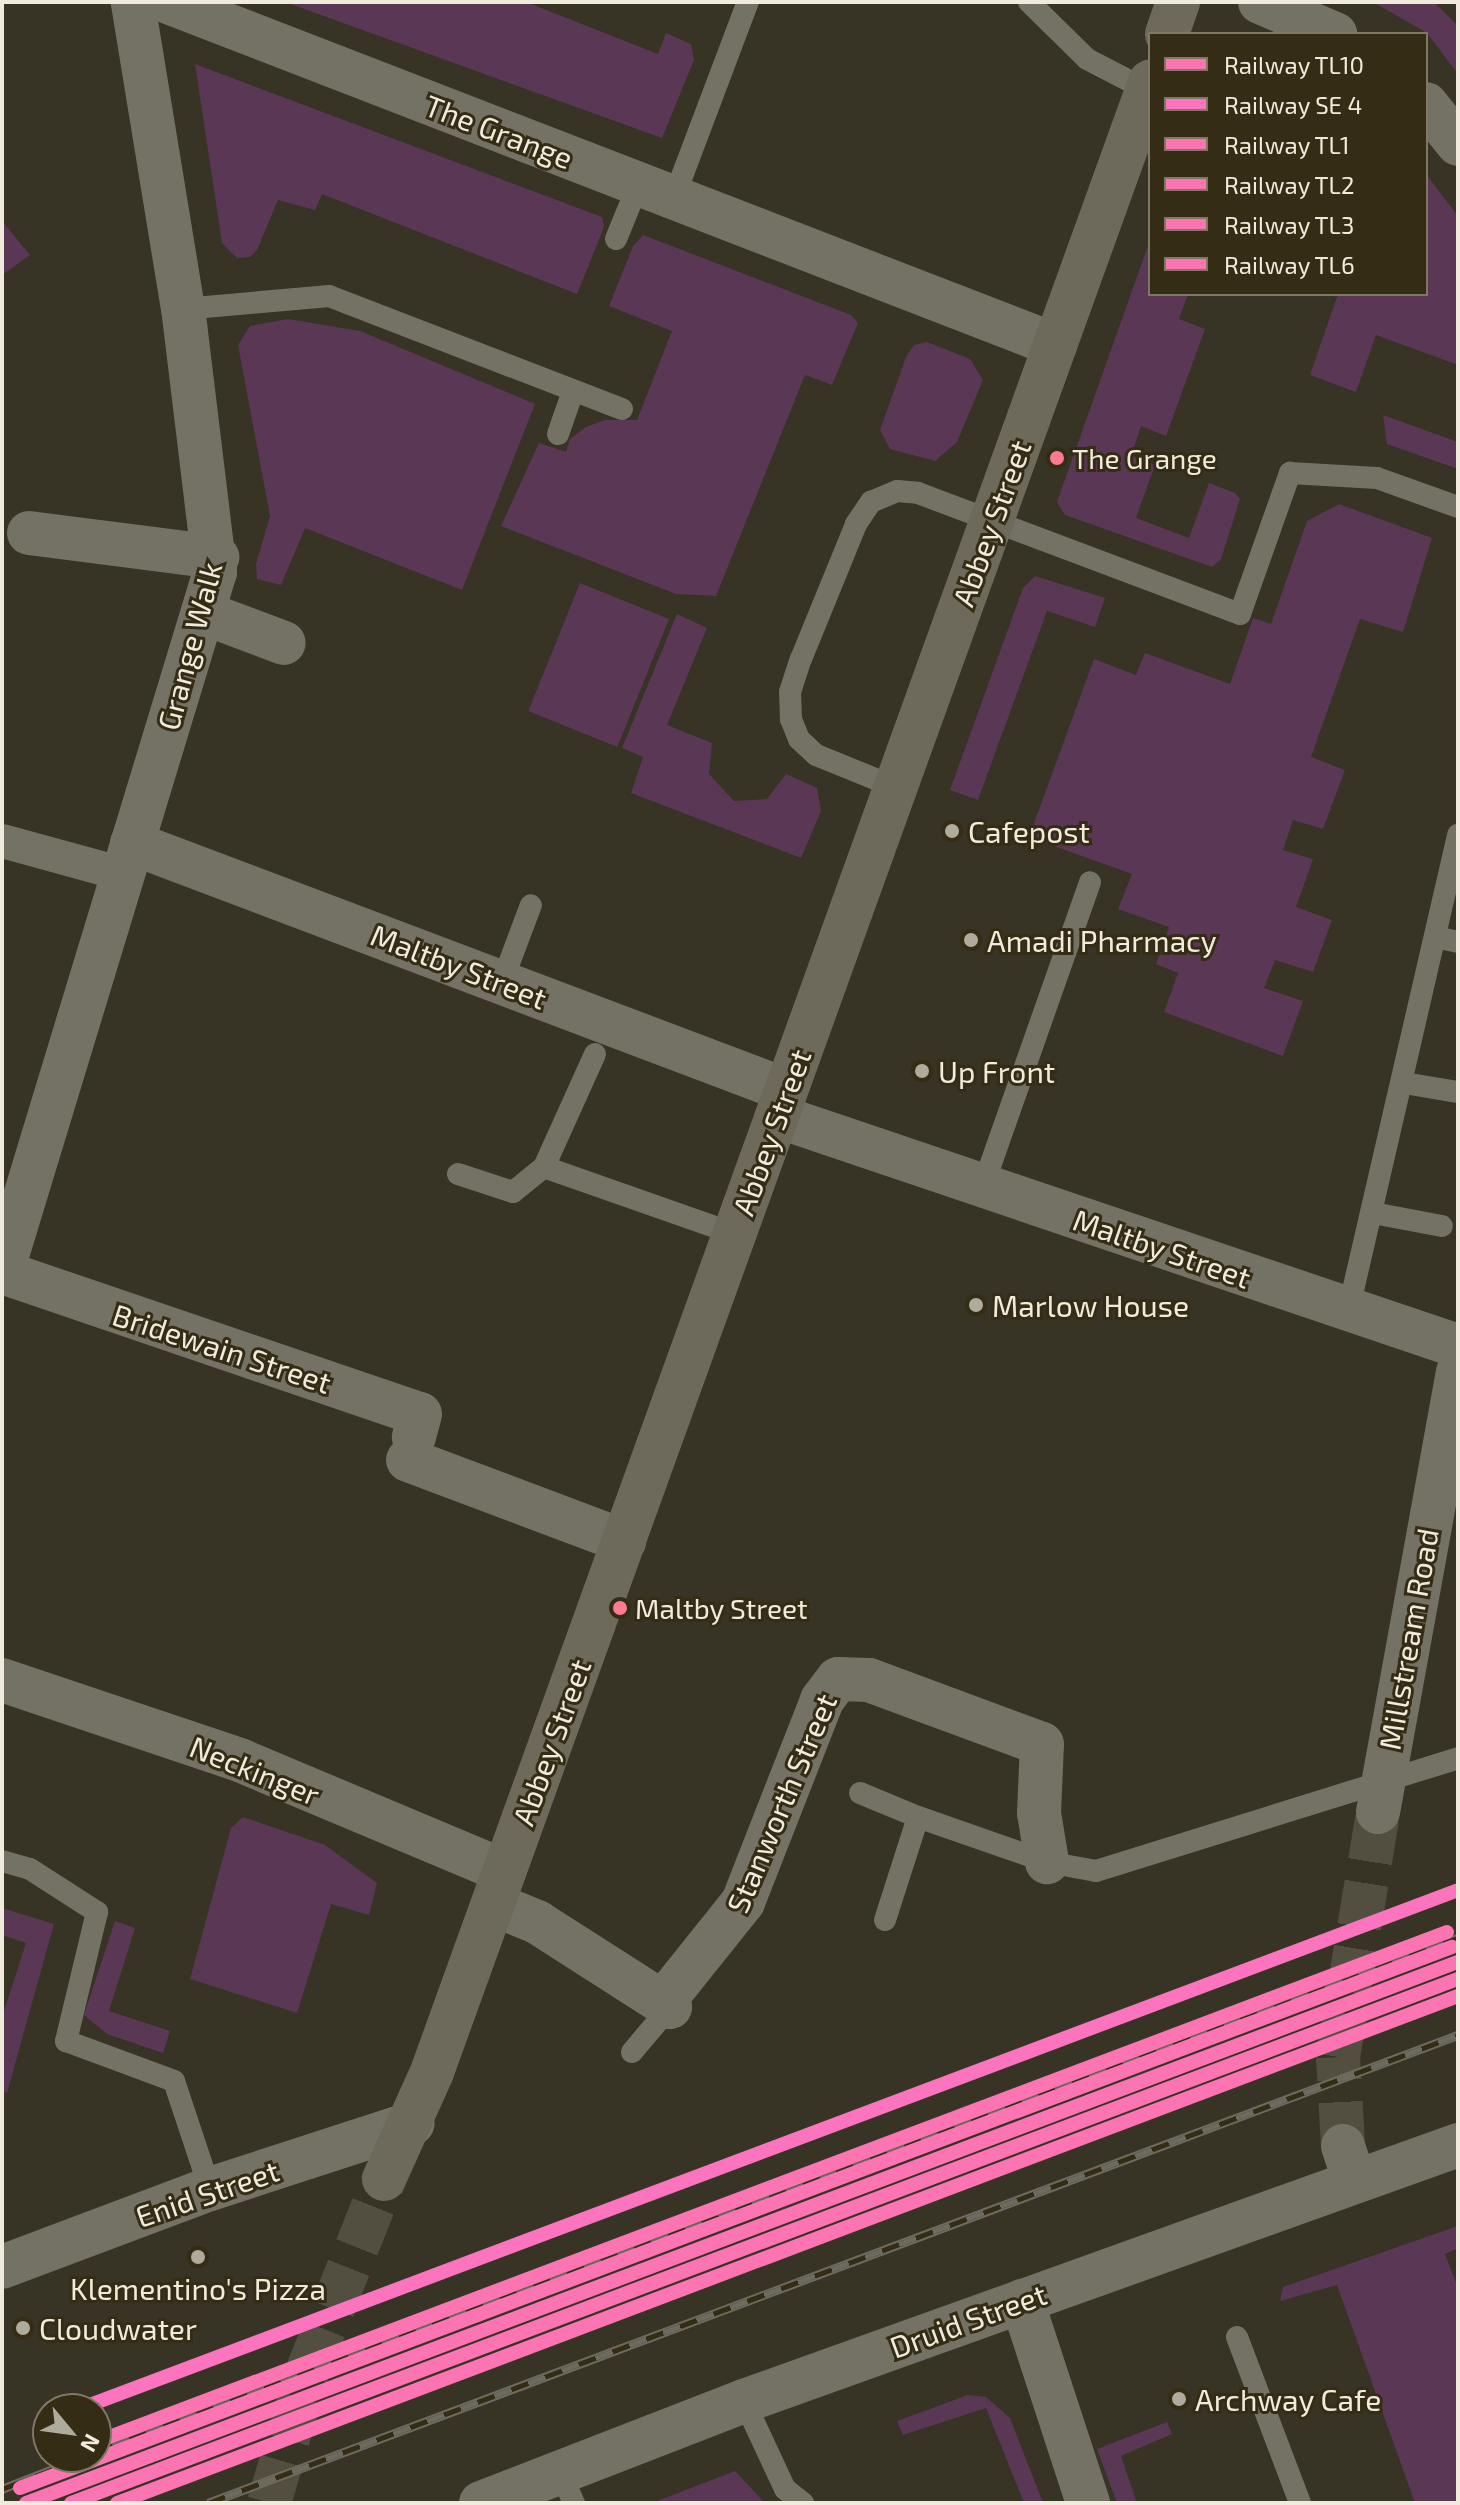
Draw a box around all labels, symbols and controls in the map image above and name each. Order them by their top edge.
legend [1148,32,1428,296]
text: Railway TL10 [1224,50,1364,79]
street label: The Grange [420,86,578,176]
text: Railway SE 4 [1224,90,1362,119]
text: Railway TL1 [1224,130,1349,159]
text: Railway TL2 [1224,170,1354,199]
text: Railway TL3 [1224,210,1354,239]
text: Railway TL6 [1224,250,1355,279]
street label: Abbey Street [944,435,1038,611]
place label: The Grange [1072,441,1217,475]
marker: The Grange [1049,450,1065,466]
street label: Grange Walk [149,558,229,734]
place label: Cafepost [968,813,1090,849]
marker: Cafepost [943,822,961,840]
street label: Maltby Street [366,916,552,1016]
place label: Amadi Pharmacy [987,922,1217,958]
marker: Amadi Pharmacy [962,931,980,949]
street label: Abbey Street [724,1044,818,1220]
place label: Up Front [938,1053,1055,1089]
marker: Up Front [913,1062,931,1080]
street label: Maltby Street [1068,1201,1256,1295]
place label: Marlow House [992,1287,1190,1323]
street label: Bridewain Street [108,1296,336,1400]
marker: Marlow House [967,1296,985,1314]
street label: Millstream Road [1371,1525,1445,1753]
place label: Maltby Street [635,1591,808,1625]
marker: Maltby Street [612,1600,628,1616]
street label: Abbey Street [504,1654,598,1830]
street label: Stanworth Street [719,1688,843,1918]
street label: Neckinger [185,1728,325,1812]
street label: Enid Street [131,2152,283,2234]
marker: Klementino's Pizza [189,2248,207,2266]
place label: Klementino's Pizza [70,2270,326,2306]
street label: Druid Street [885,2275,1051,2365]
place label: Cloudwater [39,2310,197,2346]
marker: Cloudwater [14,2319,32,2337]
place label: Archway Cafe [1195,2381,1382,2417]
marker: Archway Cafe [1170,2390,1188,2408]
north arrow [32,2393,112,2473]
text: N [76,2430,106,2457]

